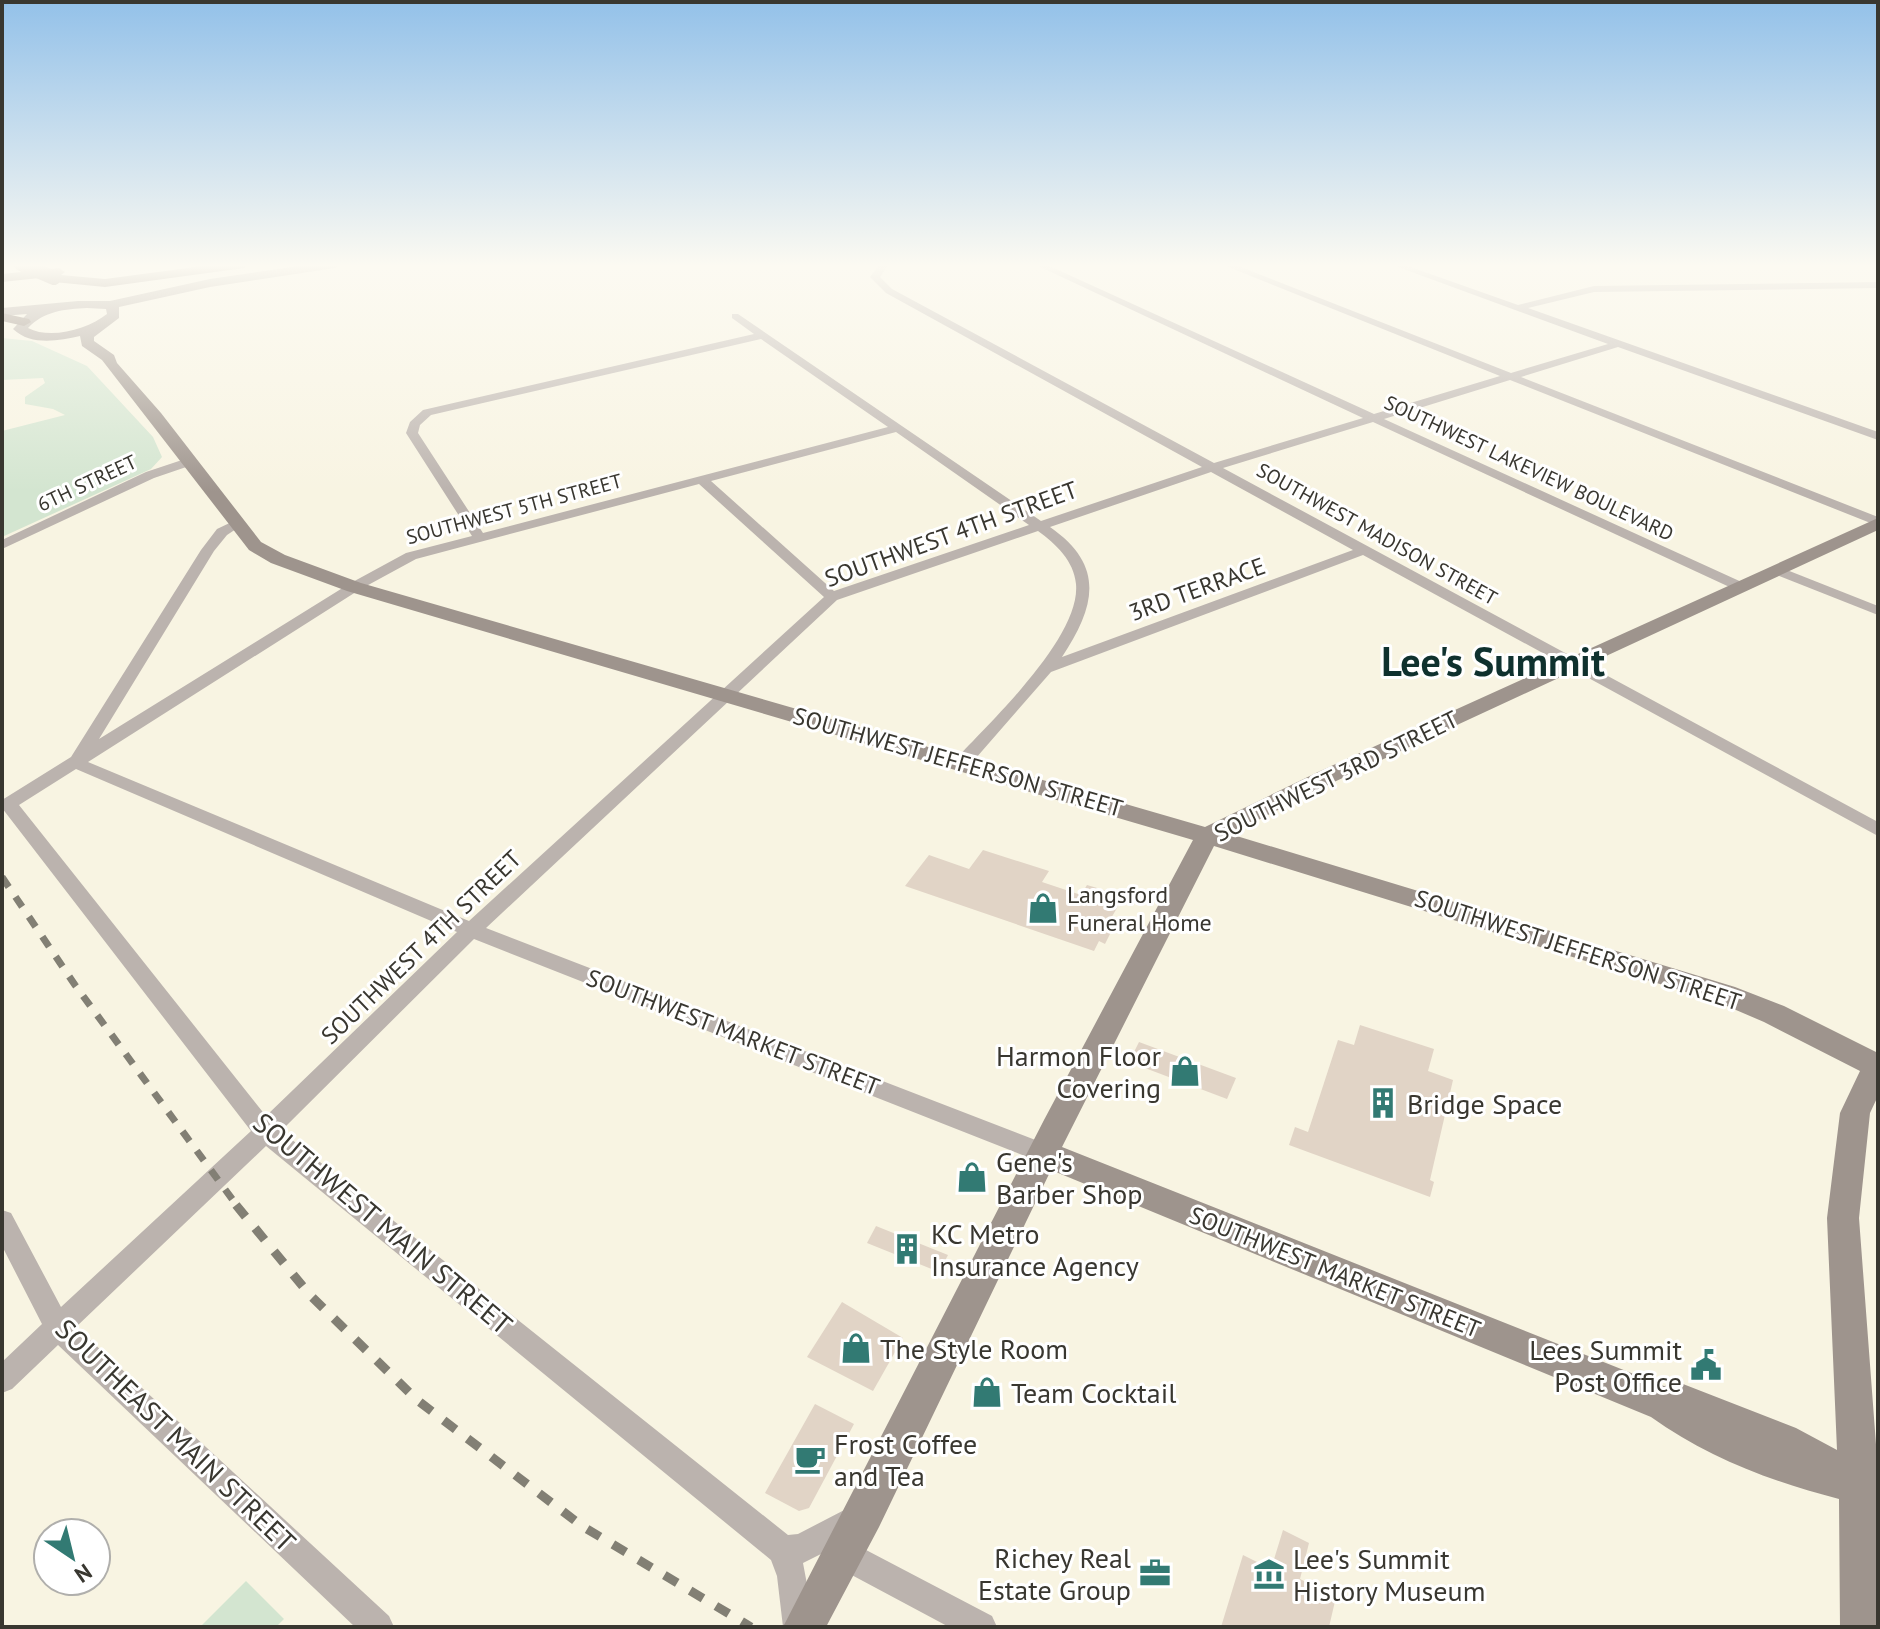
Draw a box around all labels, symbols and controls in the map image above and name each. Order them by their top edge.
street label: SOUTHWEST LAKEVIEW BOULEVARD [1380,389,1678,547]
street label: 6TH STREET [33,449,141,517]
street label: SOUTHWEST MADISON STREET [1252,457,1502,611]
street label: SOUTHWEST 5TH STREET [403,468,625,550]
street label: SOUTHWEST 4TH STREET [820,474,1082,594]
street label: 3RD TERRACE [1125,550,1269,628]
district label: Lee's Summit [1381,635,1605,687]
street label: SOUTHWEST JEFFERSON STREET [790,700,1126,824]
street label: SOUTHWEST 3RD STREET [1209,703,1463,849]
street label: SOUTHWEST 4TH STREET [314,843,528,1051]
place label: Langsford Funeral Home [1067,879,1212,938]
street label: SOUTHWEST JEFFERSON STREET [1411,883,1745,1017]
shop icon: Langsford Funeral Home [1026,891,1060,925]
street label: SOUTHWEST MARKET STREET [582,962,884,1102]
place label: Harmon Floor Covering [996,1037,1161,1106]
shop icon: Harmon Floor Covering [1168,1054,1202,1088]
place label: Bridge Space [1407,1085,1562,1122]
building icon: Bridge Space [1366,1086,1400,1120]
street label: SOUTHWEST MAIN STREET [246,1104,521,1343]
place label: Gene's Barber Shop [996,1143,1142,1212]
shop icon: Gene's Barber Shop [955,1160,989,1194]
street label: SOUTHWEST MARKET STREET [1185,1199,1485,1345]
place label: KC Metro Insurance Agency [931,1215,1139,1284]
building icon: KC Metro Insurance Agency [890,1232,924,1266]
street label: SOUTHEAST MAIN STREET [48,1310,304,1560]
place label: The Style Room [880,1330,1068,1367]
shop icon: The Style Room [839,1331,873,1365]
place label: Lees Summit Post Office [1529,1331,1682,1400]
public building icon: Lees Summit Post Office [1689,1348,1723,1382]
place label: Team Cocktail [1011,1374,1176,1411]
shop icon: Team Cocktail [970,1375,1004,1409]
place label: Frost Coffee and Tea [834,1425,977,1494]
cafe icon: Frost Coffee and Tea [793,1442,827,1476]
north arrow [32,1517,112,1597]
place label: Richey Real Estate Group [978,1539,1131,1608]
place label: Lee's Summit History Museum [1293,1540,1485,1609]
office icon: Richey Real Estate Group [1138,1556,1172,1590]
museum icon: Lee's Summit History Museum [1252,1557,1286,1591]
text: N [70,1558,97,1589]

